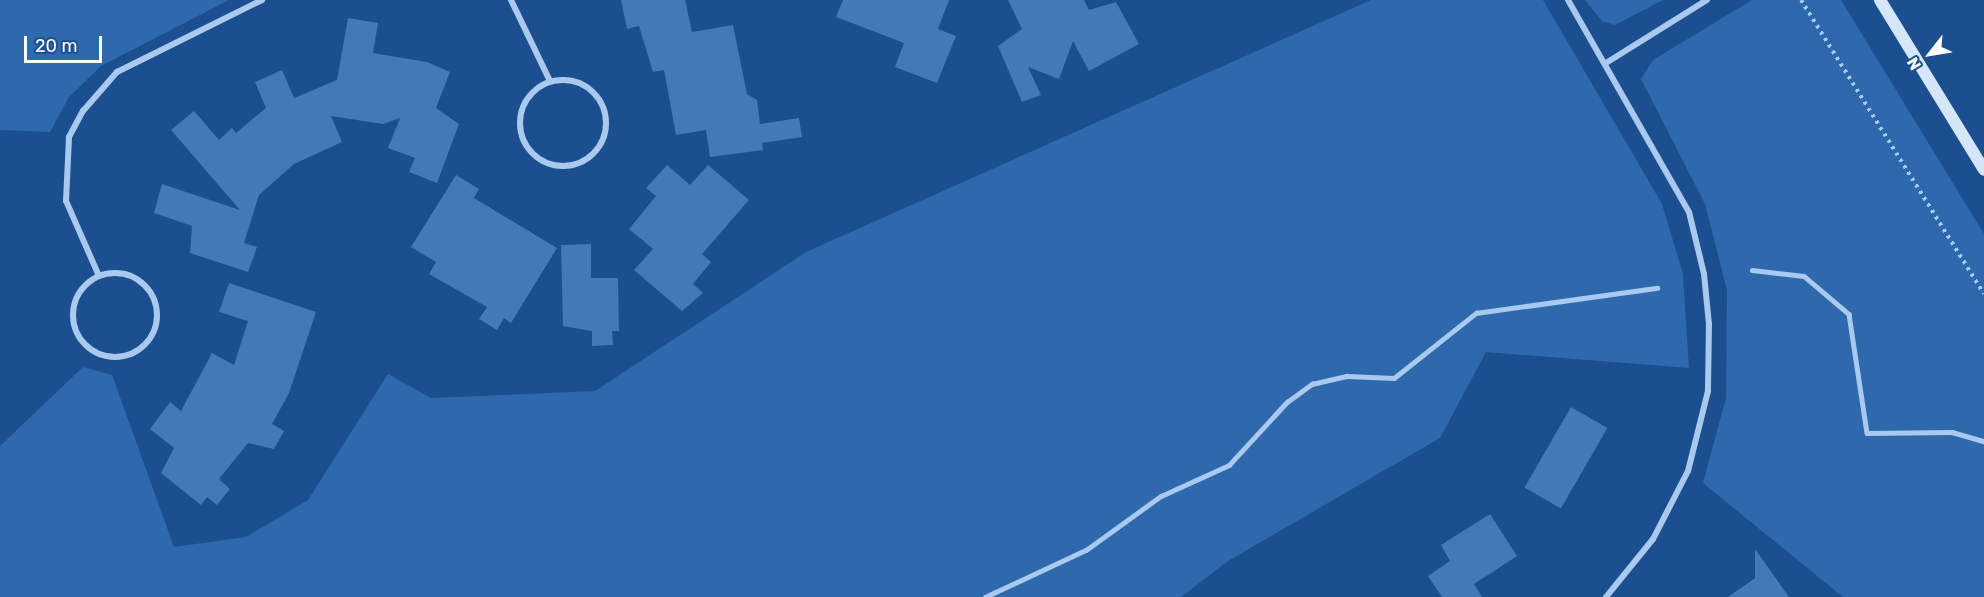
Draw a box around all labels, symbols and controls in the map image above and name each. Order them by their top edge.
scale bar [27,24,105,62]
north arrow [1900,24,1960,84]
text: 20 m [35,35,77,57]
text: N [1903,54,1925,73]

